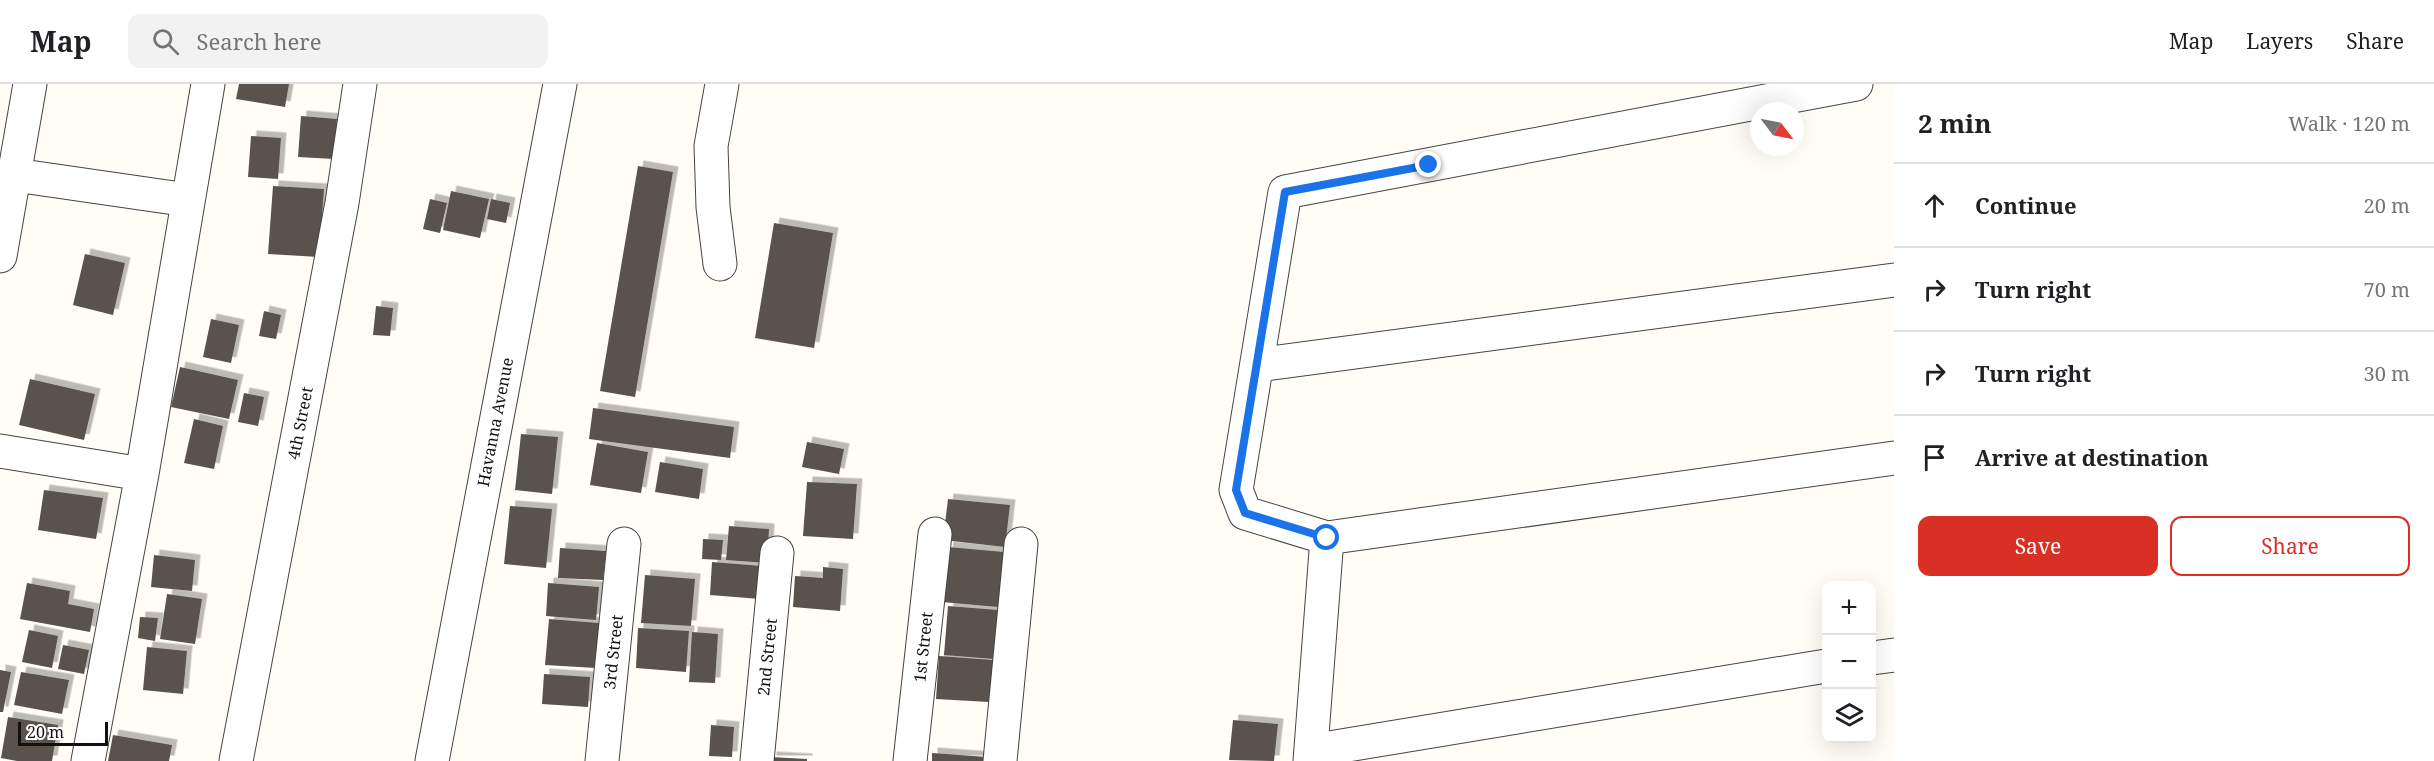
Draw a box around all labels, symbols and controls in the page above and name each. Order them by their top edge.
search box [128,14,548,68]
text: Map [30,22,92,60]
icon: search [149,25,182,58]
text: Search here [197,26,321,56]
text: Map [2169,27,2213,55]
text: Layers [2246,27,2313,55]
text: Share [2346,27,2404,55]
north arrow [1750,102,1804,156]
text: 2 min [1918,105,1992,141]
text: Walk · 120 m [2288,110,2410,137]
route end [1415,151,1441,177]
icon: ahead [1918,189,1951,222]
text: Continue [1975,190,2077,220]
text: 20 m [2364,192,2410,219]
icon: right [1918,273,1951,306]
text: Turn right [1975,274,2091,304]
text: 70 m [2364,276,2410,303]
street label: Havanna Avenue [472,356,518,488]
icon: right [1918,357,1951,390]
text: Turn right [1975,358,2091,388]
text: 30 m [2364,360,2410,387]
street label: 4th Street [282,384,318,461]
icon: arrive [1918,441,1951,474]
text: Arrive at destination [1975,442,2209,472]
button: Save [1918,516,2158,576]
button: Share [2170,516,2410,576]
route start [1313,524,1339,550]
map controls [1822,581,1876,743]
button: + [1822,581,1876,635]
street label: 1st Street [908,610,938,683]
street label: 3rd Street [598,613,628,690]
street label: 2nd Street [752,617,782,697]
button: − [1822,635,1876,689]
button: layers [1822,689,1876,743]
scale bar [18,719,108,746]
text: 20 m [27,721,64,743]

